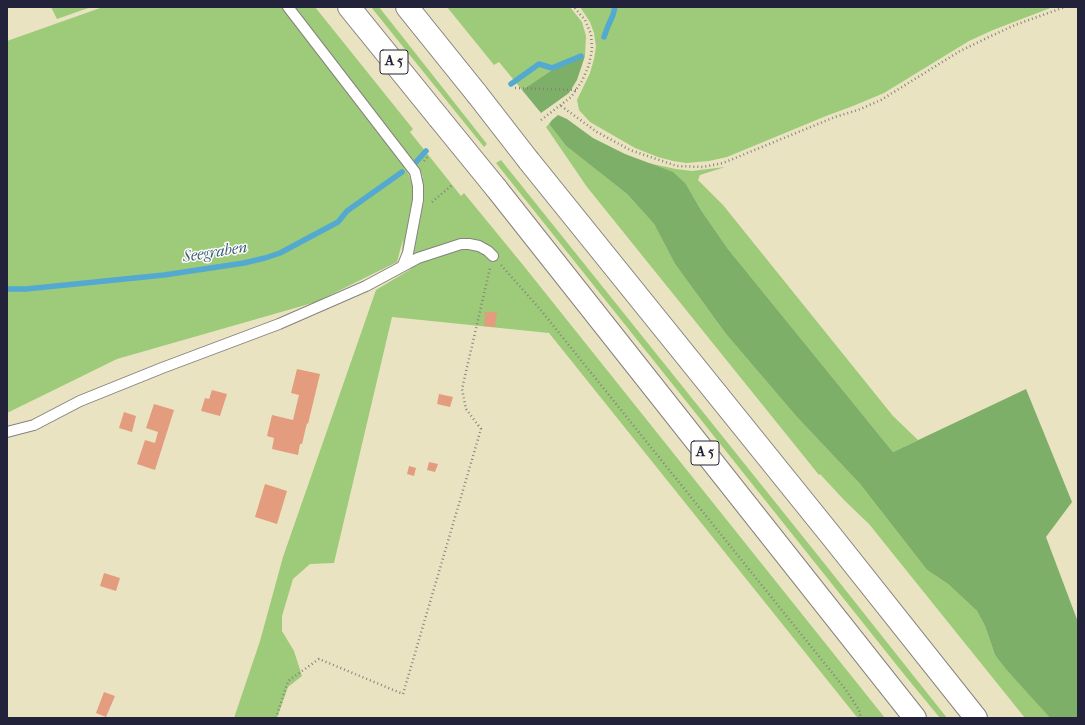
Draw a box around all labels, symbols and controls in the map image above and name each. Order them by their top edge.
road number: A 5 [380,50,408,74]
water label: Seegraben [181,238,249,268]
road number: A 5 [691,441,719,465]

